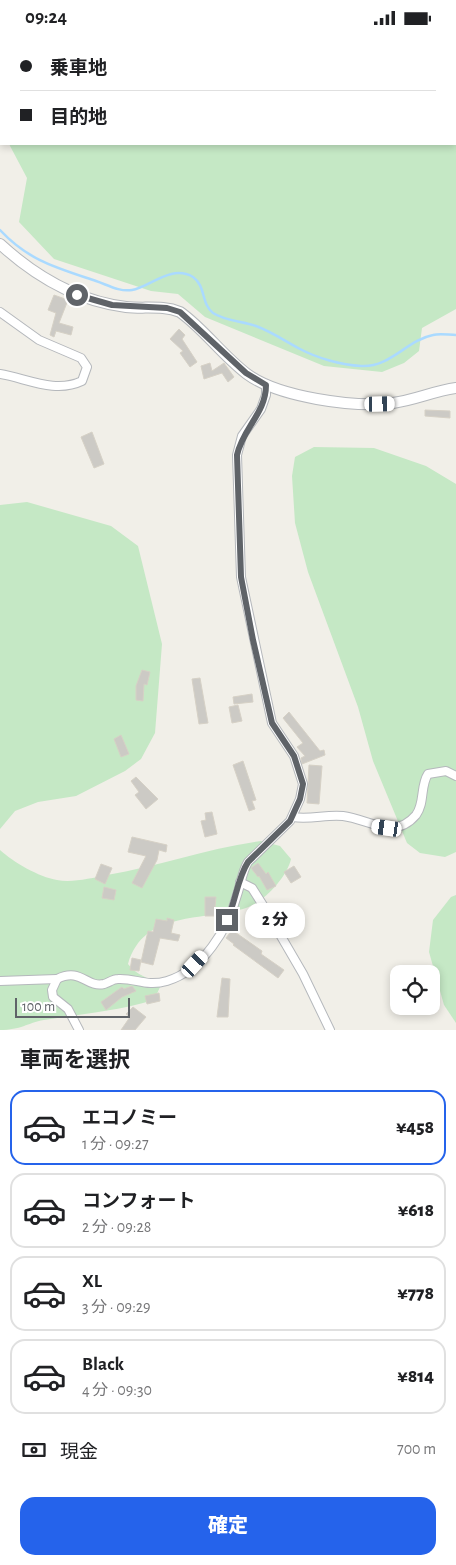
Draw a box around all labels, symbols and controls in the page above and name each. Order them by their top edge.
text: 09:24 [25,8,67,27]
text: 乗車地 [50,59,107,78]
text: 目的地 [50,108,107,127]
route start [66,284,88,306]
car [364,396,395,412]
car [371,818,402,838]
callout: 2 分 [244,903,304,937]
route end [216,909,238,931]
text: 2 分 [262,912,288,928]
car [179,948,210,980]
map controls [390,965,440,1015]
button: locate [390,965,440,1015]
scale bar [15,995,130,1018]
text: 100 m [22,1000,55,1014]
text: 車両を選択 [20,1049,130,1071]
icon: car [22,1105,67,1150]
text: エコノミー [82,1109,177,1128]
text: ¥458 [396,1118,434,1137]
text: 1 分 · 09:27 [82,1136,149,1152]
icon: car [22,1188,67,1233]
text: コンフォート [82,1192,195,1211]
text: ¥618 [398,1201,434,1220]
text: 2 分 · 09:28 [82,1219,151,1235]
icon: car [22,1271,67,1316]
text: XL [82,1272,102,1291]
text: ¥778 [397,1284,434,1303]
text: 3 分 · 09:29 [82,1299,151,1315]
icon: car [22,1354,67,1399]
text: Black [82,1355,124,1374]
text: ¥814 [397,1367,434,1386]
text: 4 分 · 09:30 [82,1382,152,1398]
icon: cash [20,1436,48,1464]
text: 700 m [397,1441,436,1457]
text: 現金 [60,1443,98,1462]
button: 確定 [20,1497,436,1555]

